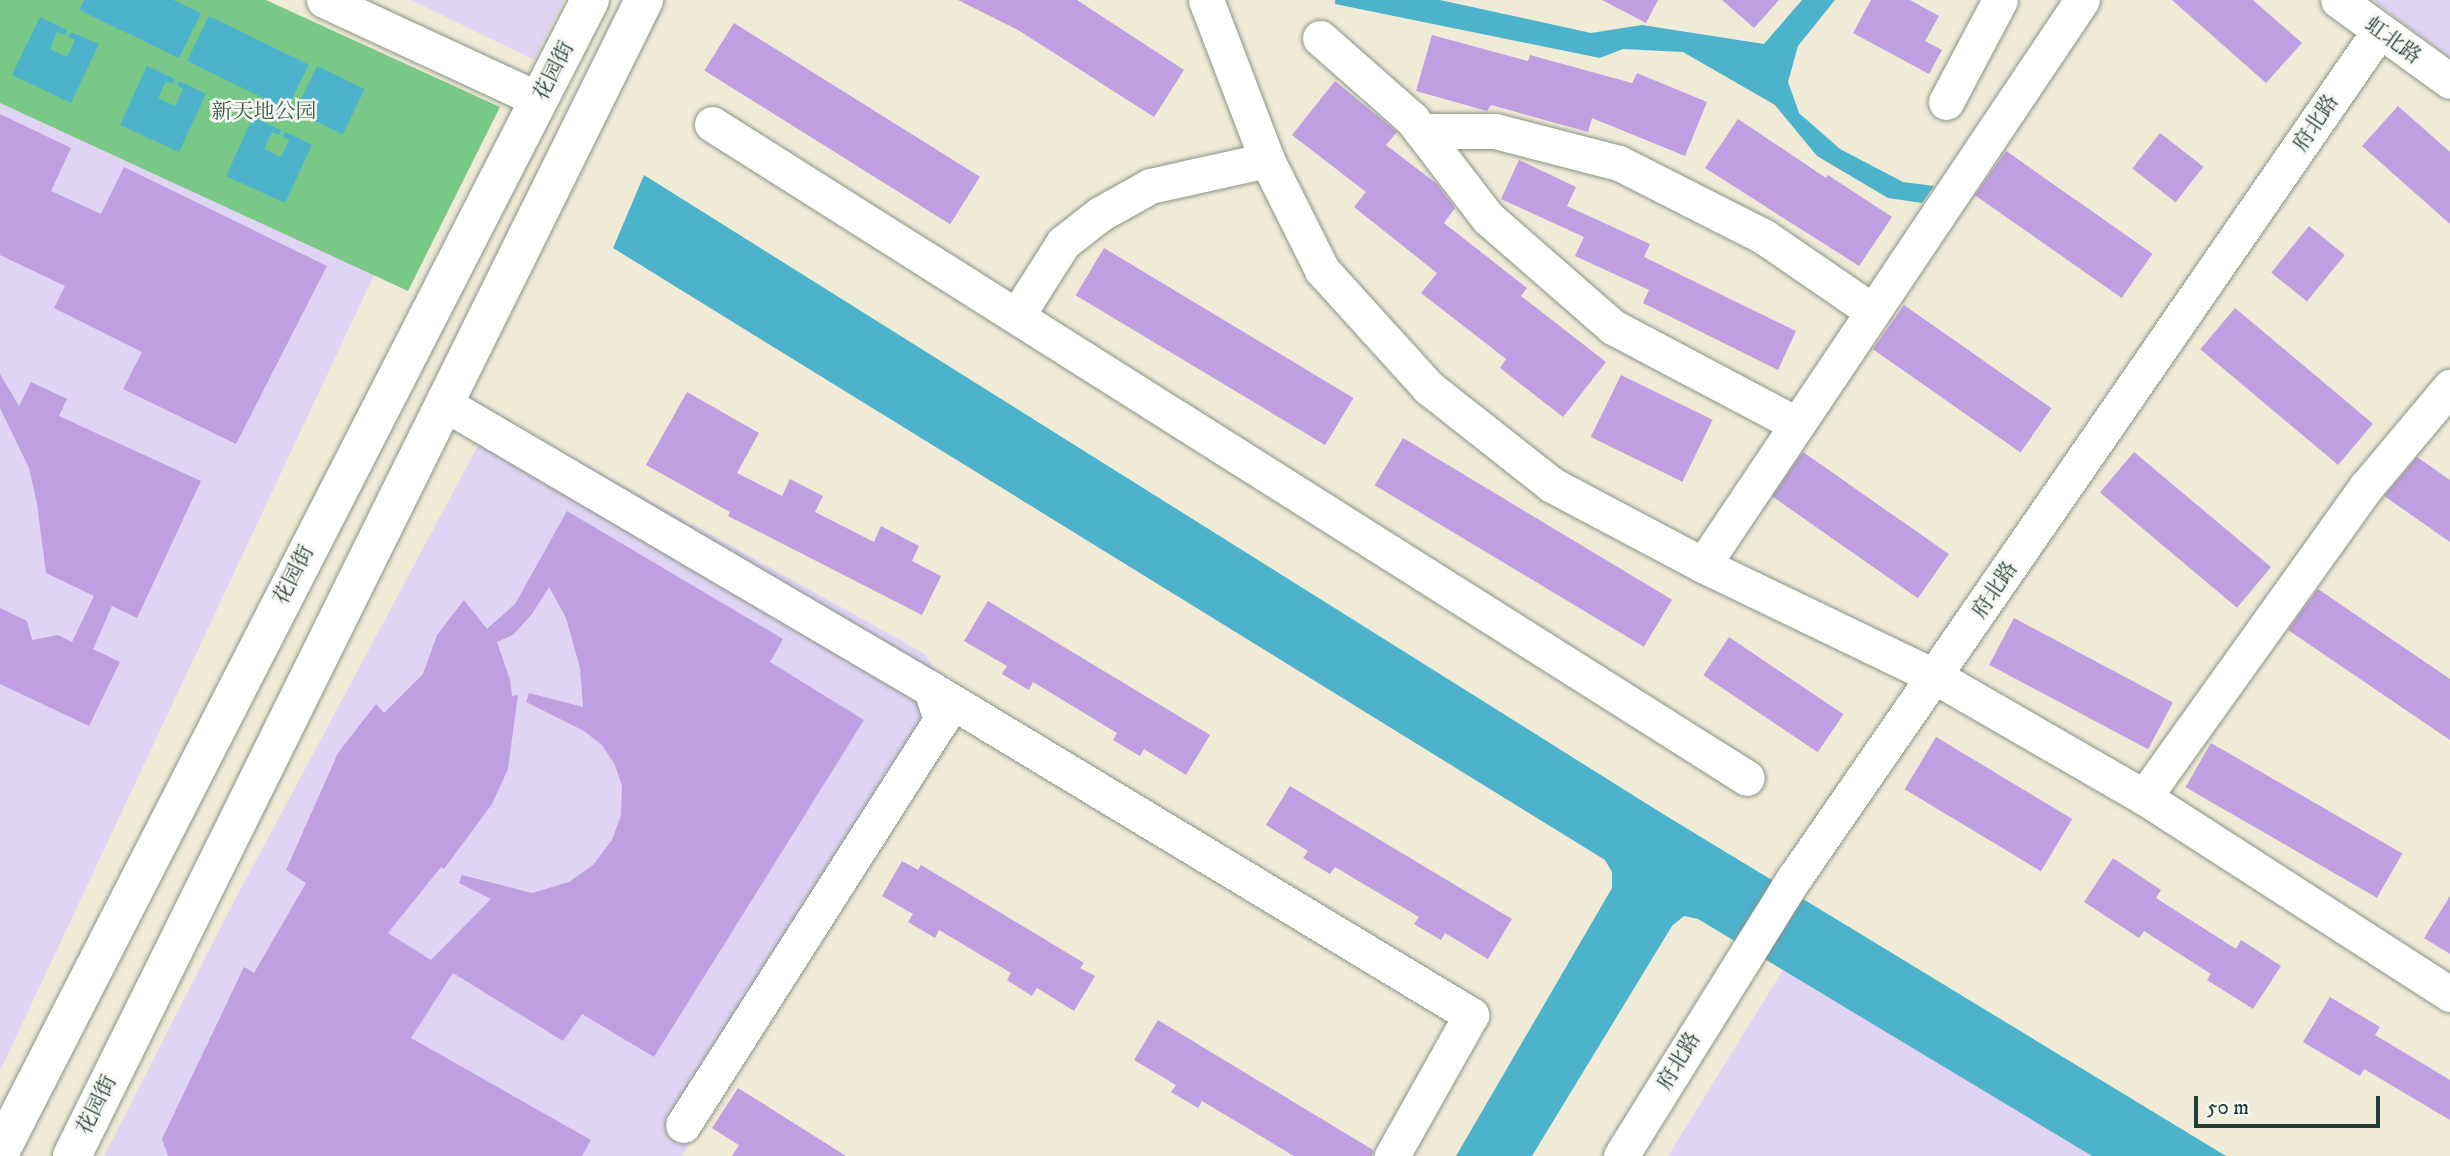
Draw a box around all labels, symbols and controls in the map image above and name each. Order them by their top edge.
street label: 虹北路 [2360,12,2426,70]
street label: 花园街 [528,37,580,105]
street label: 府北路 [2288,90,2344,156]
park label: 新天地公园 [212,99,316,125]
street label: 花园街 [268,541,320,609]
street label: 府北路 [1967,557,2023,623]
street label: 府北路 [1652,1028,1706,1094]
street label: 花园街 [72,1071,122,1139]
scale bar [2198,1082,2384,1126]
text: 50 m [2207,1095,2249,1121]

